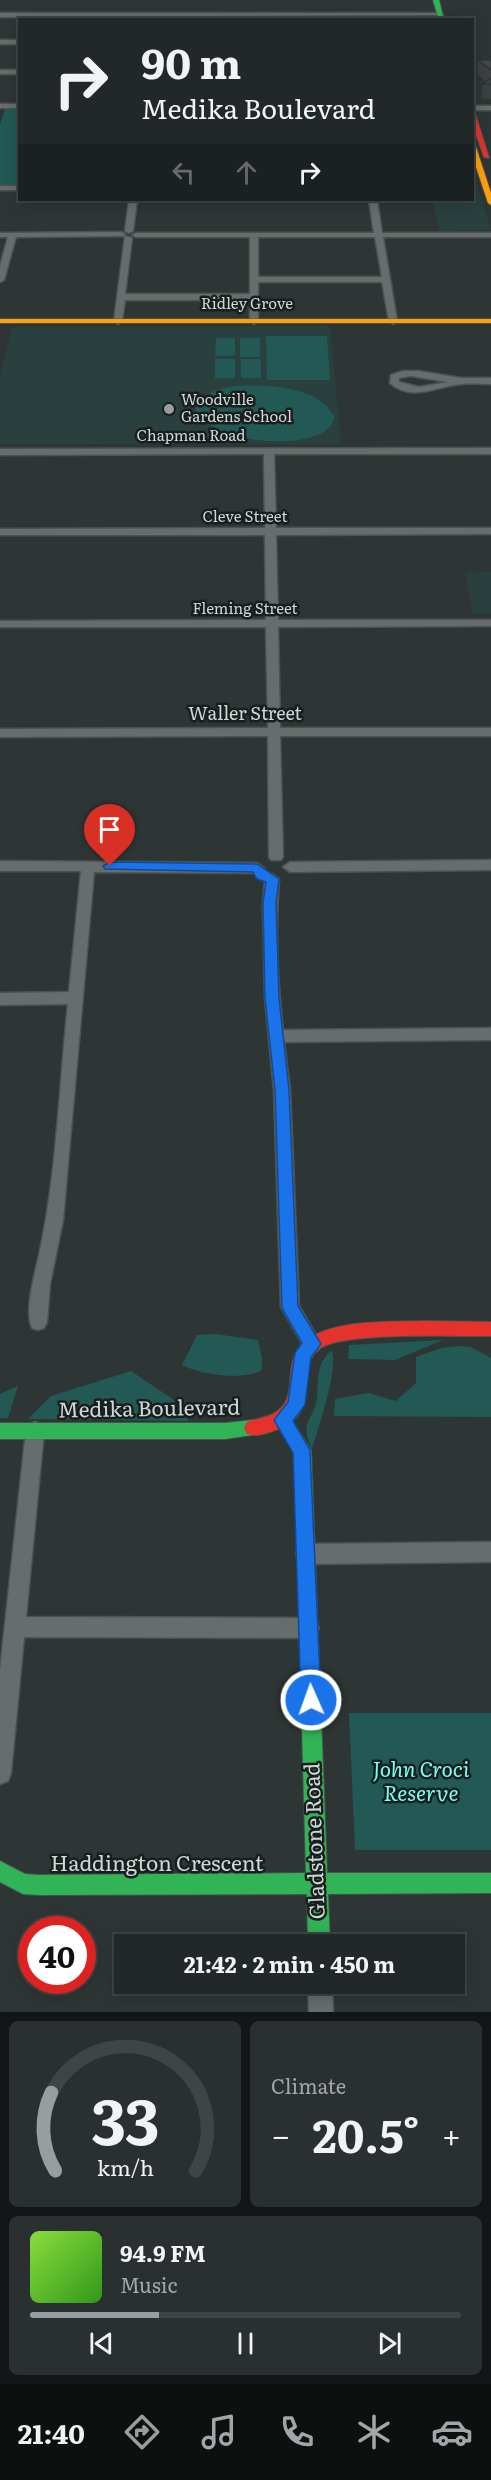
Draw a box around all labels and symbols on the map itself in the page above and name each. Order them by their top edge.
street label: Ridley Grove [201,291,293,314]
place label: Woodville Gardens School [181,387,292,427]
marker: Woodville Gardens School [162,402,176,416]
street label: Chapman Road [136,423,246,446]
street label: Cleve Street [203,504,287,527]
street label: Fleming Street [192,596,298,619]
street label: Waller Street [188,699,303,726]
pin [84,804,135,866]
street label: Medika Boulevard [58,1389,240,1424]
position arrow [279,1668,343,1732]
park label: John Croci Reserve [373,1752,470,1807]
street label: Gladstone Road [294,1762,331,1920]
street label: Haddington Crescent [51,1846,264,1877]
speed limit sign: 40 [18,1916,96,1994]

